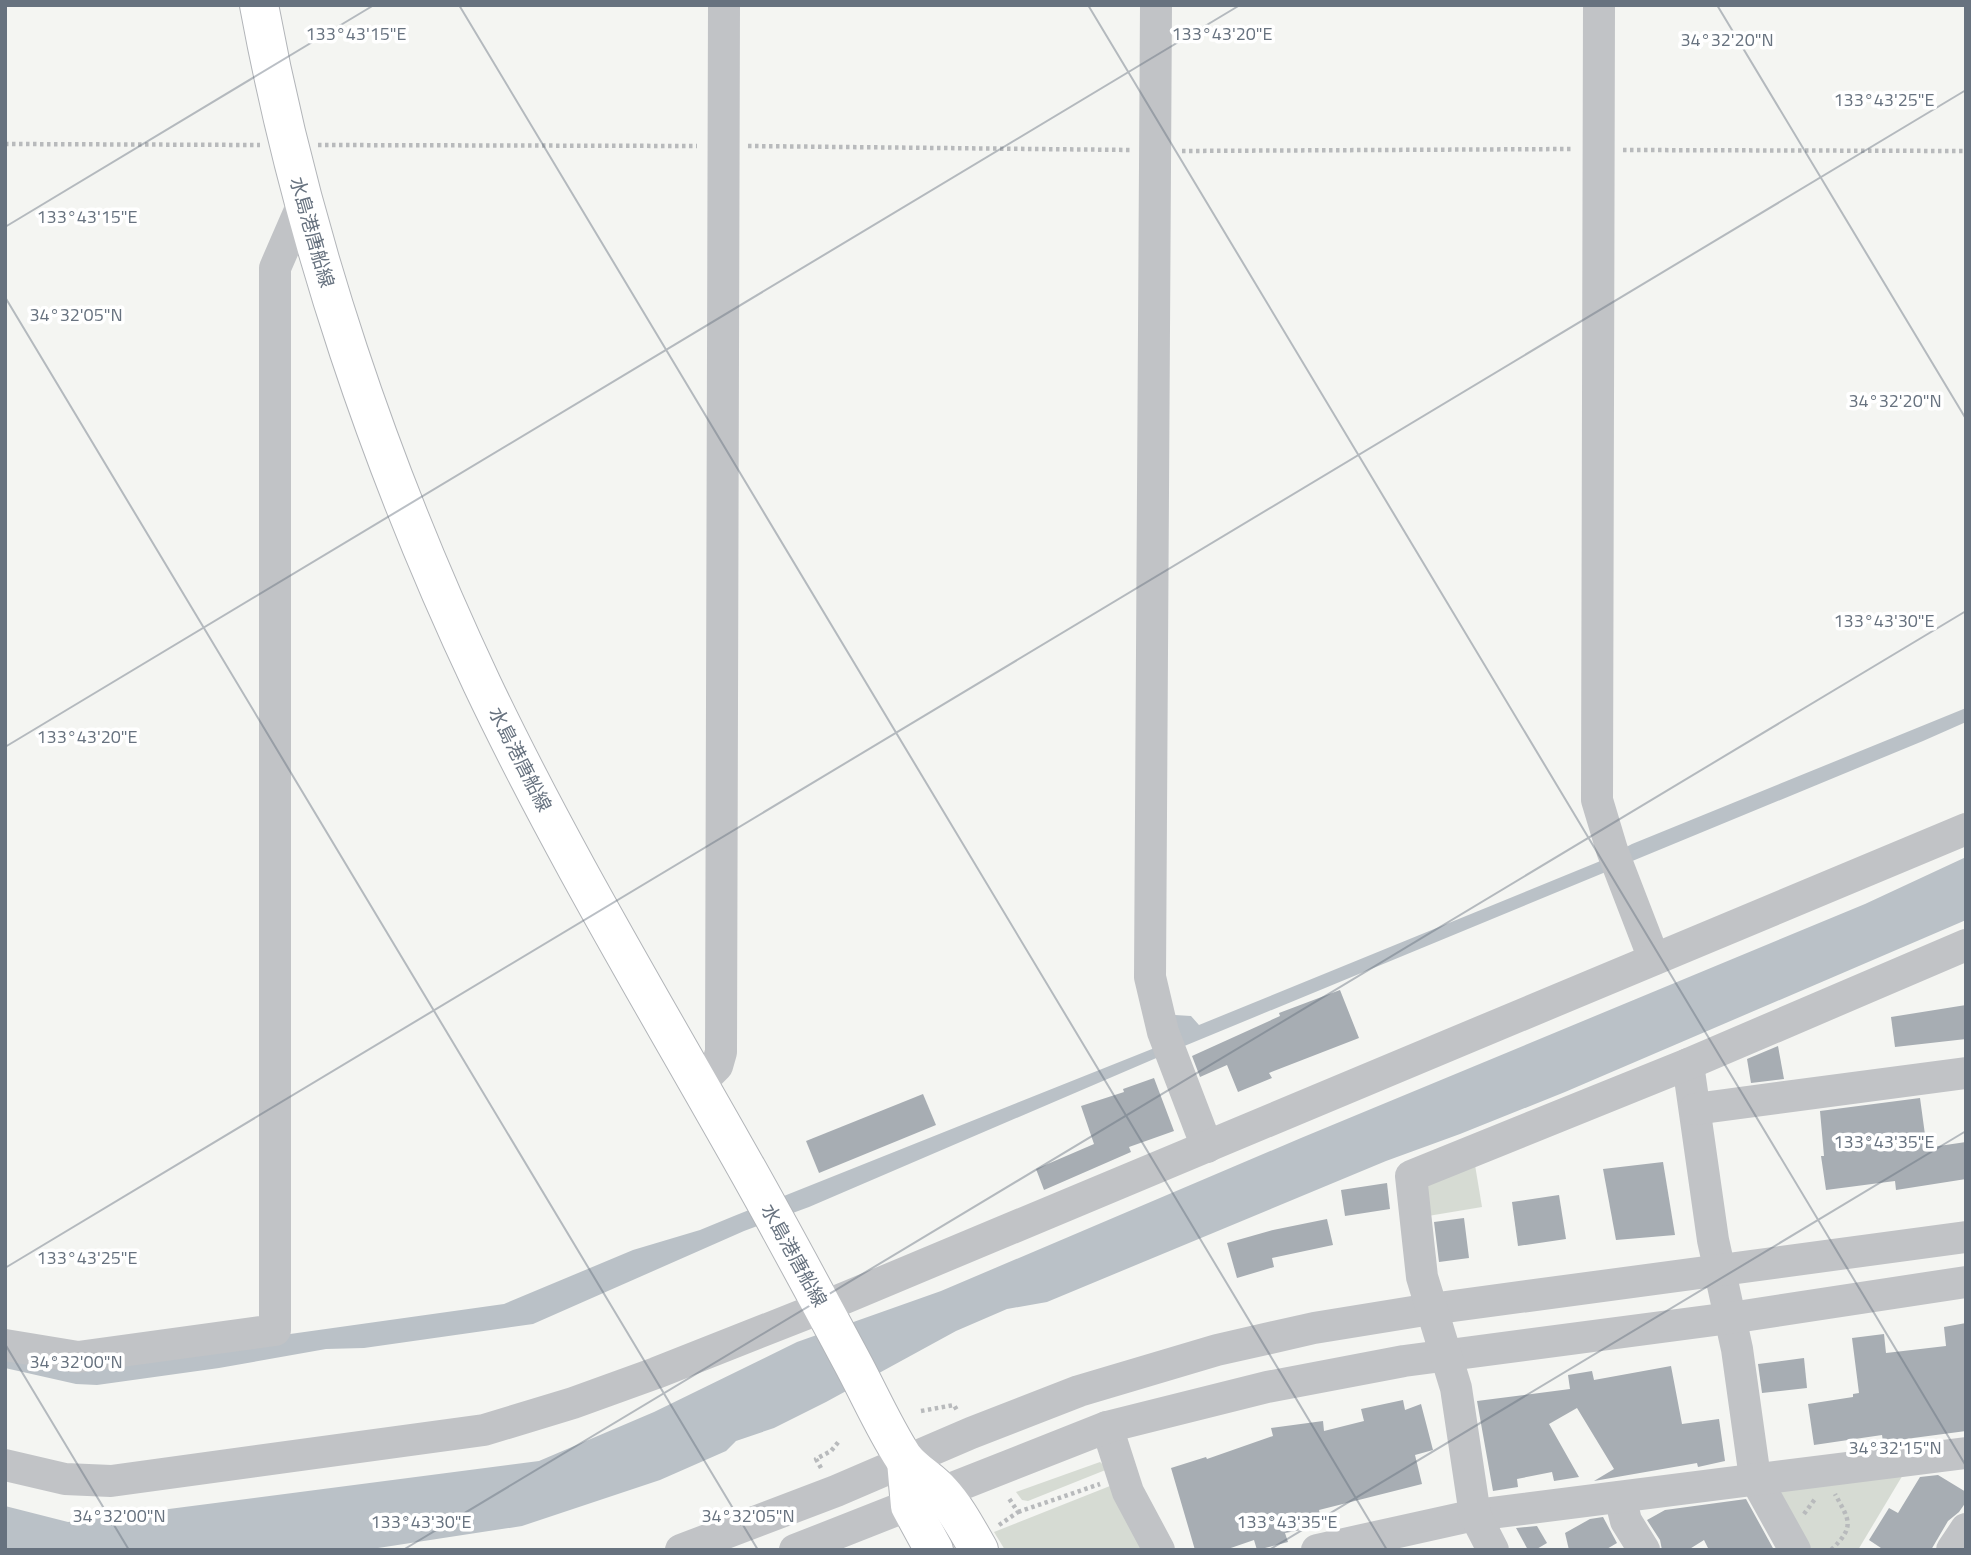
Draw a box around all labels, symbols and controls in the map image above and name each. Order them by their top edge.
text: 133°43'15"E [305,20,407,47]
text: 133°43'20"E [1171,20,1273,47]
text: 34°32'20"N [1680,26,1774,53]
text: 133°43'25"E [1833,86,1935,113]
street label: 水島港唐船線 [283,173,343,291]
text: 133°43'15"E [36,203,138,230]
text: 34°32'05"N [29,301,123,328]
text: 34°32'20"N [1848,387,1942,414]
text: 133°43'30"E [1833,607,1935,634]
street label: 水島港唐船線 [482,702,560,816]
text: 133°43'20"E [36,723,138,750]
text: 133°43'35"E [1833,1128,1935,1155]
street label: 水島港唐船線 [755,1198,835,1312]
text: 133°43'25"E [36,1244,138,1271]
text: 34°32'00"N [29,1348,123,1375]
text: 34°32'15"N [1848,1434,1942,1461]
text: 34°32'00"N [72,1502,166,1529]
text: 34°32'05"N [701,1502,795,1529]
text: 133°43'30"E [370,1508,472,1535]
text: 133°43'35"E [1236,1508,1338,1535]

